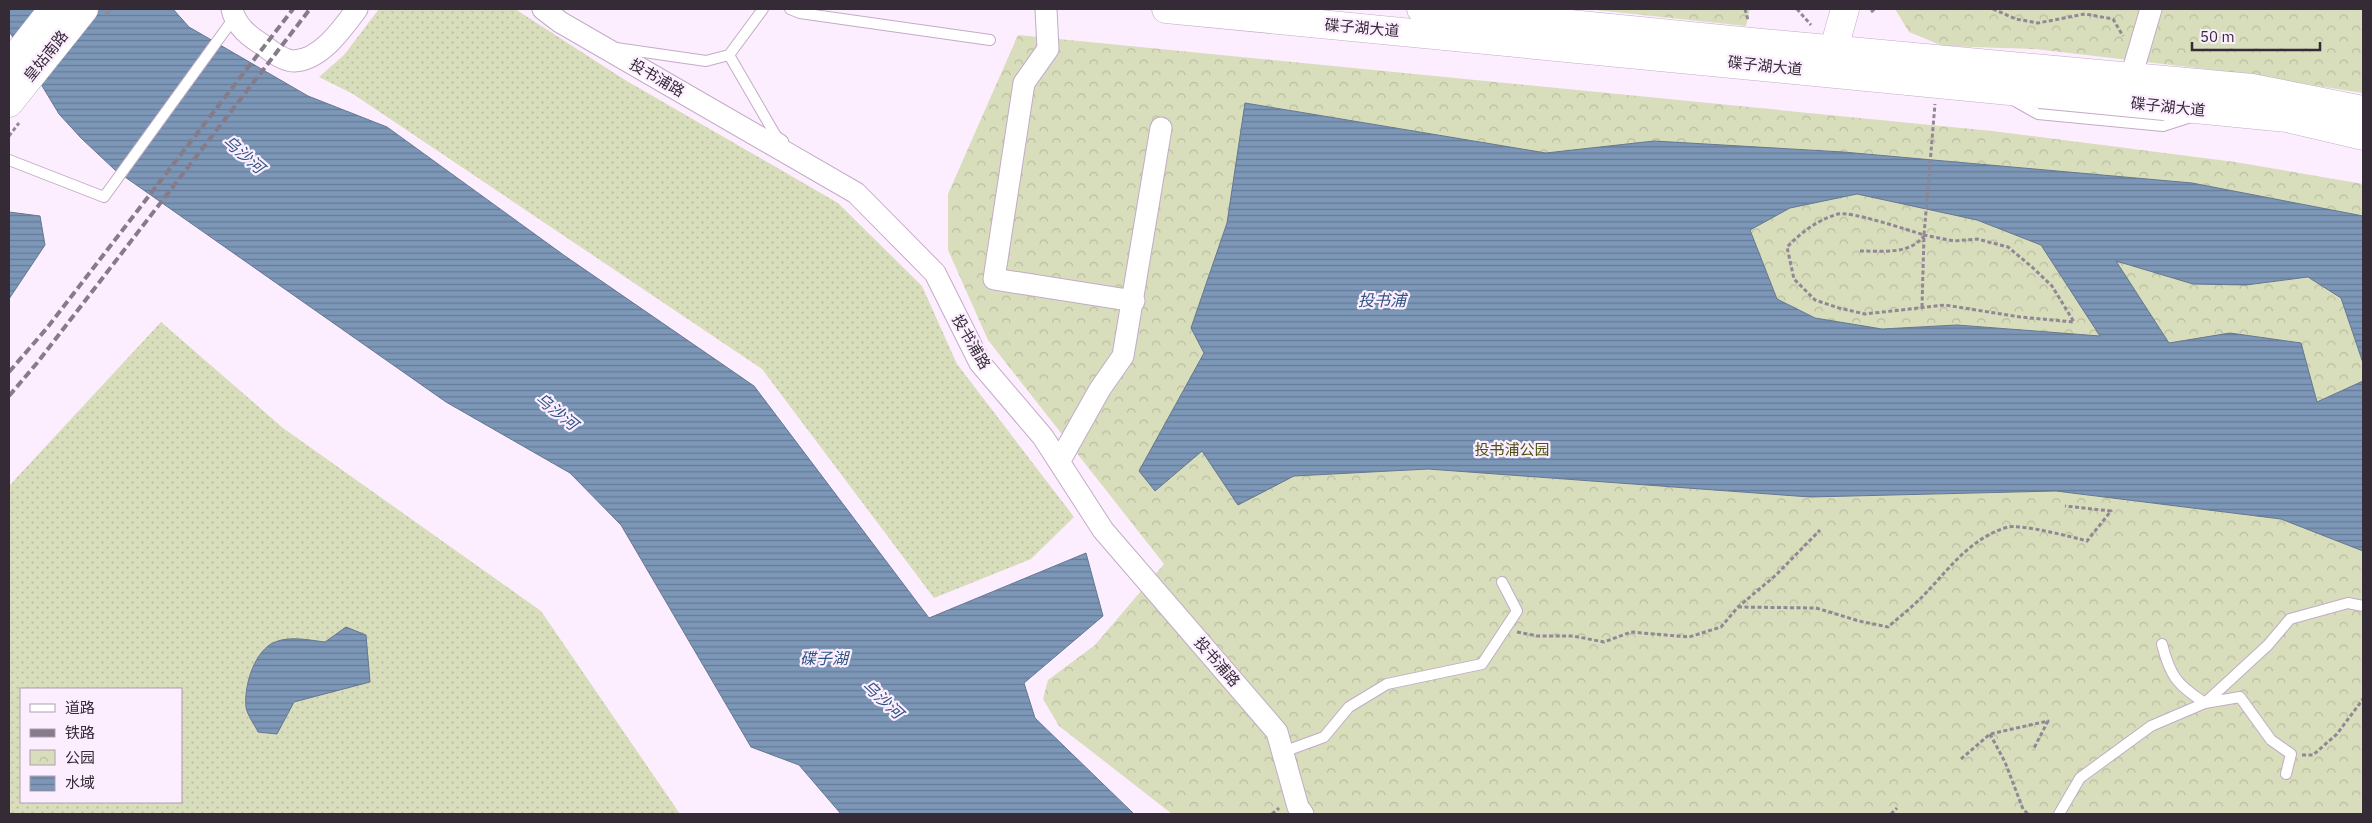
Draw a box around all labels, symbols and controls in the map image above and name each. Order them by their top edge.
street label: 碟子湖大道 [1324,15,1400,40]
scale bar [2192,20,2320,52]
street label: 皇姑南路 [19,26,72,85]
text: 50 m [2200,27,2235,46]
street label: 碟子湖大道 [1727,52,1803,79]
street label: 投书浦路 [627,54,688,101]
street label: 碟子湖大道 [2130,93,2206,120]
water label: 乌沙河 [219,131,271,179]
water label: 投书浦 [1358,290,1409,310]
street label: 投书浦路 [948,311,995,372]
water label: 乌沙河 [532,388,584,436]
park label: 投书浦公园 [1474,440,1550,459]
street label: 投书浦路 [1191,633,1244,691]
water label: 碟子湖 [800,648,851,668]
water label: 乌沙河 [859,675,910,725]
legend [20,688,182,803]
text: 道路 [65,698,95,717]
text: 铁路 [65,723,95,742]
text: 公园 [65,748,95,767]
text: 水域 [65,773,95,792]

